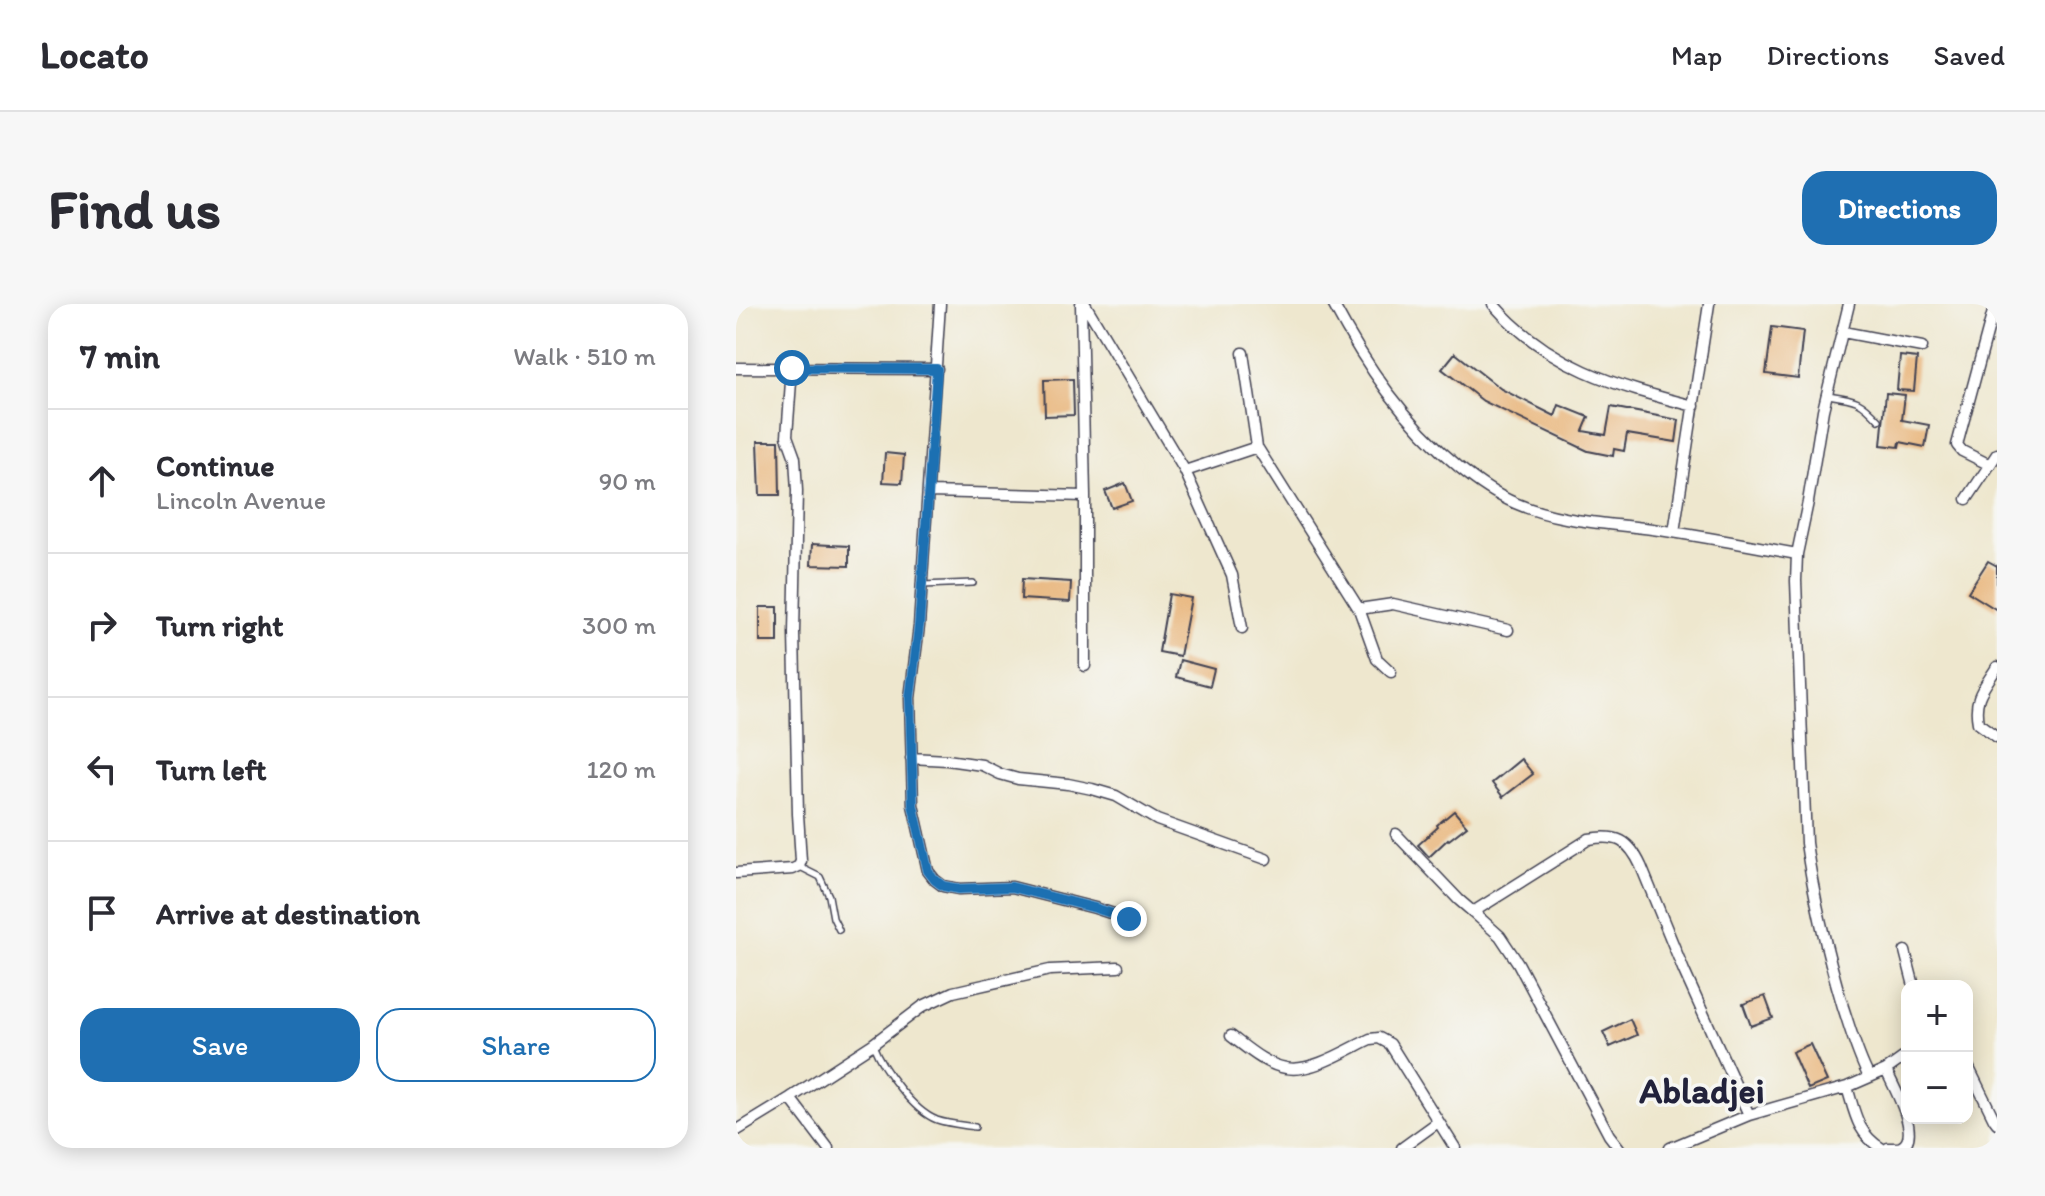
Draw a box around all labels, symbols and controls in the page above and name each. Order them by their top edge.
text: Locato [40,32,149,78]
text: Map [1671,38,1722,72]
text: Directions [1766,38,1890,72]
text: Saved [1934,38,2005,72]
button: Directions [1802,171,1997,245]
text: Find us [48,175,221,242]
text: 7 min [80,336,160,377]
text: Walk · 510 m [513,340,656,372]
route start [774,350,810,386]
text: Continue [156,447,275,484]
icon: ahead [80,459,124,503]
text: 90 m [599,465,656,497]
text: Lincoln Avenue [156,484,326,516]
icon: right [80,603,124,647]
text: Turn right [156,607,284,644]
text: 300 m [582,609,656,641]
icon: left [80,747,124,791]
text: Turn left [156,751,267,788]
text: 120 m [587,753,656,785]
icon: arrive [80,891,124,935]
text: Arrive at destination [156,895,420,932]
route end [1111,901,1147,937]
map controls [1901,980,1973,1124]
button: + [1901,980,1973,1052]
button: Save [80,1008,360,1082]
button: Share [376,1008,656,1082]
button: − [1901,1052,1973,1124]
district label: Abladjei [1639,1069,1765,1112]

